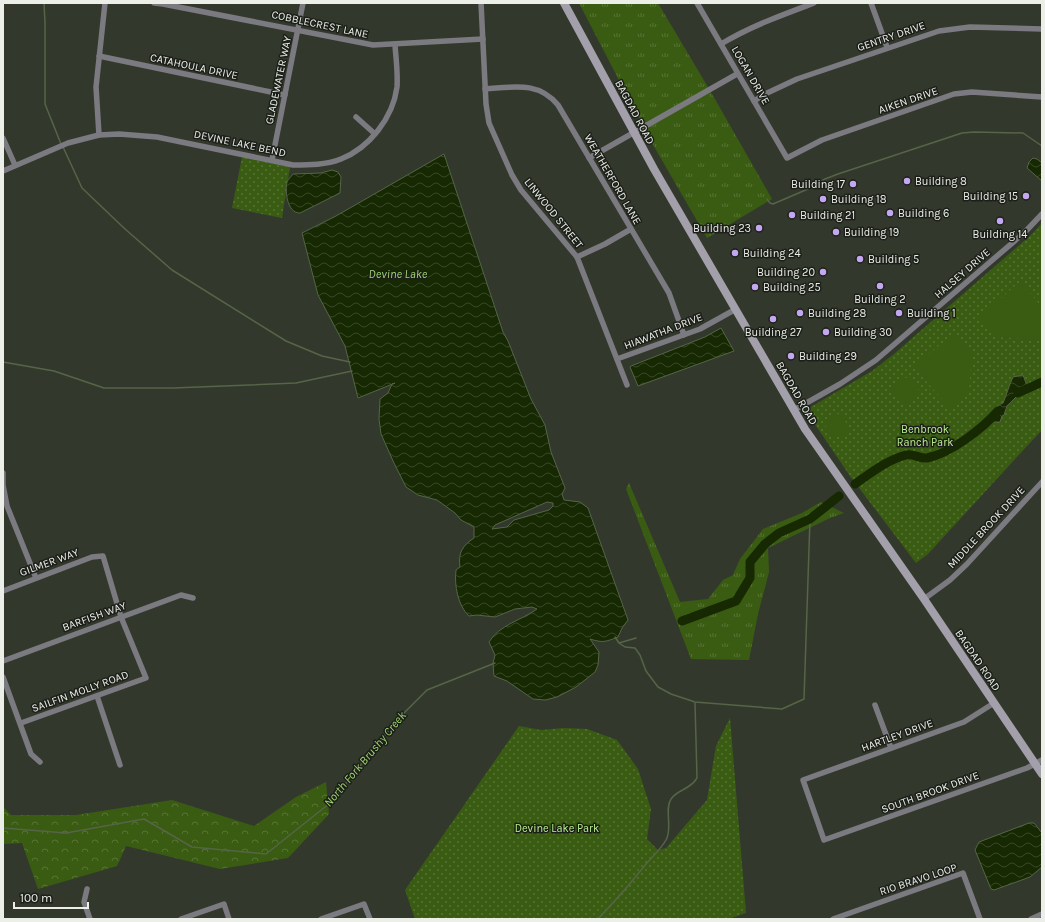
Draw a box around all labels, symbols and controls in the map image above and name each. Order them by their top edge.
street label: COBBLECREST LANE [270,8,369,41]
street label: GENTRY DRIVE [855,19,927,54]
street label: GLADEWATER WAY [263,35,294,125]
street label: LOGAN DRIVE [729,44,773,107]
street label: CATAHOULA DRIVE [149,51,239,82]
street label: BAGDAD ROAD [612,78,657,147]
street label: AIKEN DRIVE [877,84,940,117]
street label: DEVINE LAKE BEND [193,127,287,160]
street label: WEATHERFORD LANE [581,132,644,227]
place label: Building 8 [915,175,967,188]
street label: LINWOOD STREET [521,176,586,251]
marker: Building 8 [902,176,912,186]
place label: Building 17 [791,178,845,191]
marker: Building 17 [848,179,858,189]
place label: Building 15 [963,190,1018,203]
marker: Building 15 [1021,191,1031,201]
place label: Building 18 [831,193,887,206]
marker: Building 18 [818,194,828,204]
place label: Building 6 [898,207,949,220]
marker: Building 6 [885,208,895,218]
place label: Building 21 [800,209,855,222]
marker: Building 21 [787,210,797,220]
marker: Building 14 [995,216,1005,226]
place label: Building 23 [693,222,751,235]
marker: Building 23 [754,223,764,233]
place label: Building 19 [844,226,899,239]
marker: Building 19 [831,227,841,237]
place label: Building 14 [973,228,1027,241]
street label: HALSEY DRIVE [932,246,993,301]
place label: Building 24 [743,247,801,260]
marker: Building 24 [730,248,740,258]
place label: Building 5 [868,253,919,266]
marker: Building 5 [855,254,865,264]
place label: Building 20 [757,266,815,279]
water label: Devine Lake [369,267,428,281]
marker: Building 20 [818,267,828,277]
place label: Building 25 [763,281,821,294]
marker: Building 2 [875,281,885,291]
marker: Building 25 [750,282,760,292]
place label: Building 2 [854,293,906,306]
place label: Building 28 [808,307,866,320]
place label: Building 1 [907,307,956,320]
marker: Building 28 [795,308,805,318]
marker: Building 1 [894,308,904,318]
street label: HIAWATHA DRIVE [622,311,704,352]
marker: Building 27 [768,314,778,324]
place label: Building 27 [745,326,801,339]
place label: Building 30 [834,326,892,339]
marker: Building 30 [821,327,831,337]
place label: Building 29 [799,350,857,363]
marker: Building 29 [786,351,796,361]
street label: BAGDAD ROAD [773,359,820,427]
park label: Benbrook Ranch Park [897,423,953,449]
street label: MIDDLE BROOK DRIVE [945,484,1028,571]
street label: GILMER WAY [18,546,80,579]
street label: BARFISH WAY [61,599,128,634]
street label: BAGDAD ROAD [952,627,1003,693]
street label: SAILFIN MOLLY ROAD [30,668,130,715]
water label: North Fork Brushy Creek [321,708,409,809]
street label: HARTLEY DRIVE [860,716,935,754]
street label: SOUTH BROOK DRIVE [880,769,981,816]
park label: Devine Lake Park [515,822,599,835]
street label: RIO BRAVO LOOP [878,861,958,898]
scale bar [14,884,88,910]
text: 100 m [20,891,52,905]

